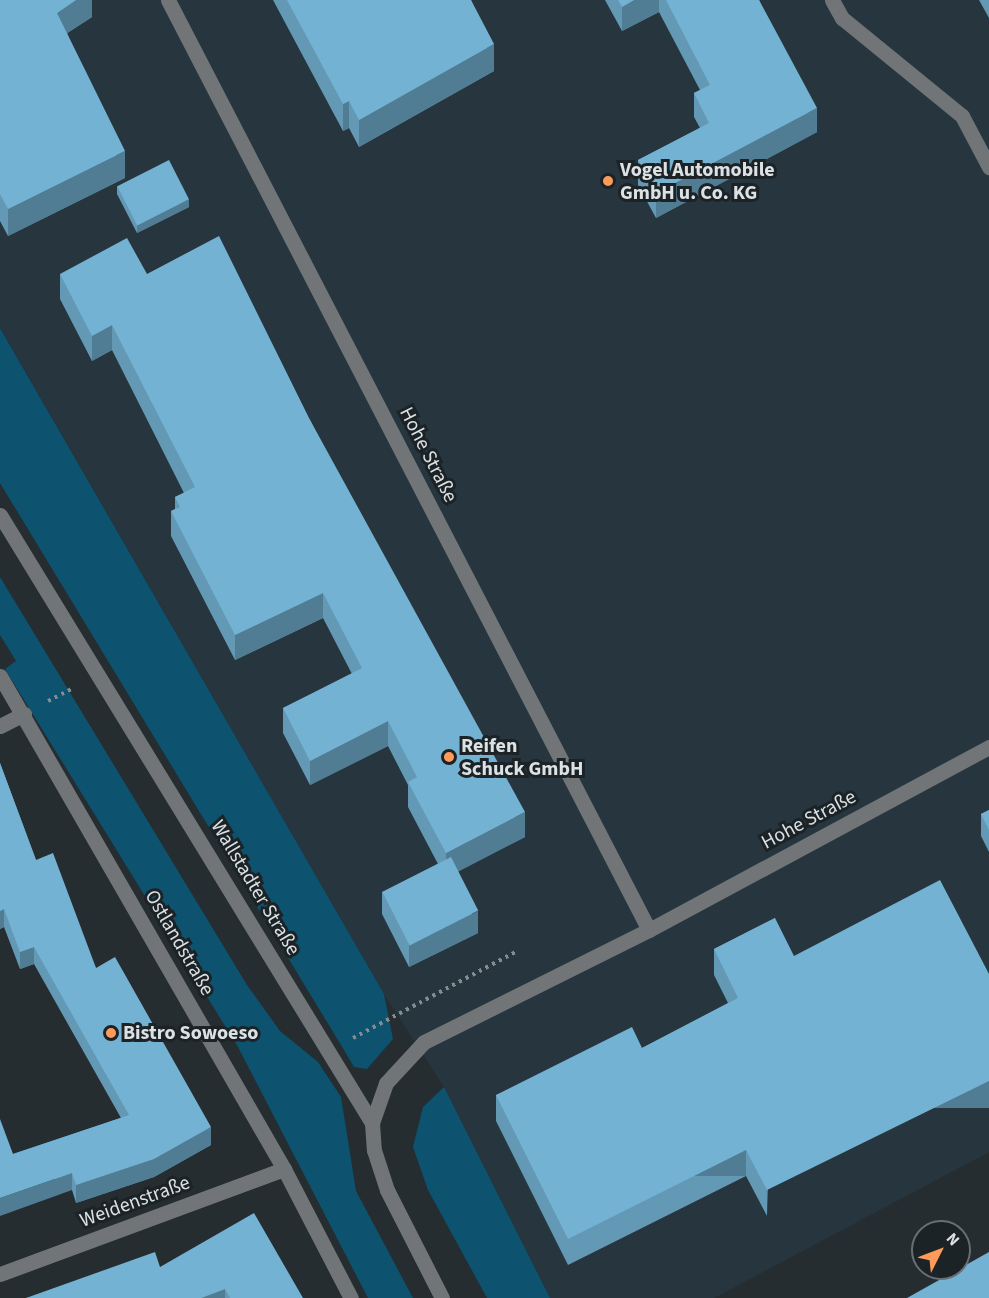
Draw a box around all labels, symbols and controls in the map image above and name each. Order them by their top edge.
place label: Vogel Automobile GmbH u. Co. KG [620,158,775,205]
marker: Vogel Automobile GmbH u. Co. KG [601,174,615,188]
street label: Hohe Straße [394,403,462,507]
place label: Reifen Schuck GmbH [461,734,583,781]
marker: Reifen Schuck GmbH [442,750,456,764]
street label: Hohe Straße [758,785,860,855]
street label: Wallstadter Straße [205,816,305,960]
street label: Ostlandstraße [139,886,219,1000]
place label: Bistro Sowoeso [123,1021,258,1045]
marker: Bistro Sowoeso [104,1026,118,1040]
street label: Weidenstraße [77,1171,193,1233]
north arrow [911,1220,971,1280]
text: N [941,1228,965,1251]

